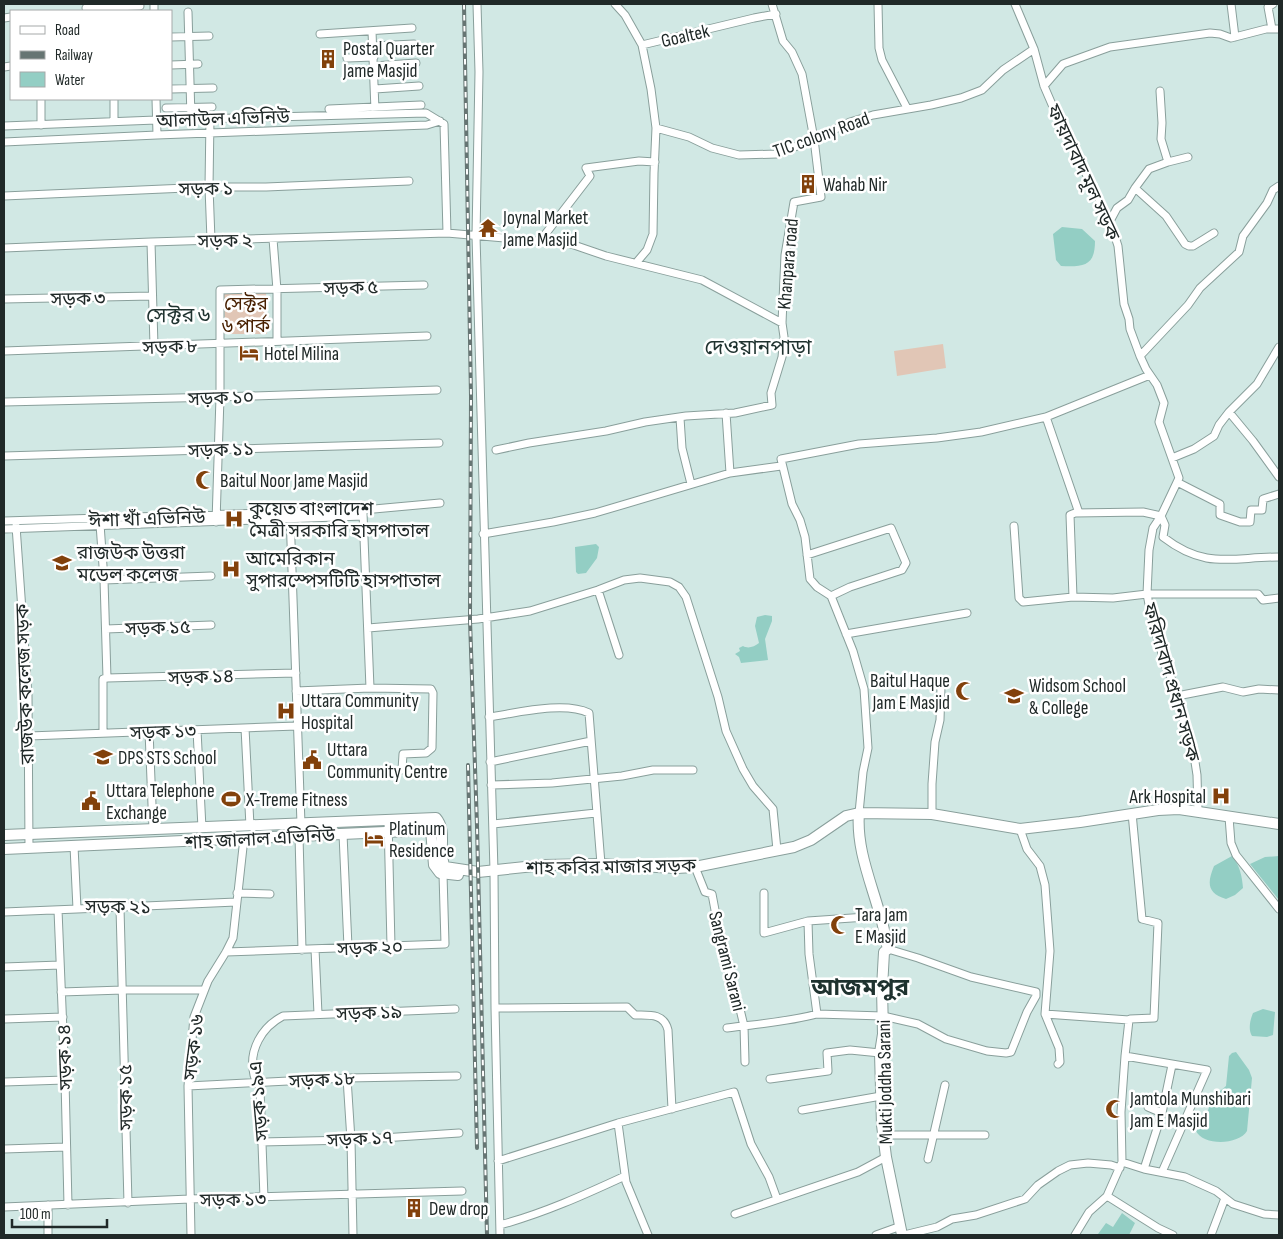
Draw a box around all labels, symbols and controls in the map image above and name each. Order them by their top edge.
legend [10,10,172,100]
street label: Goaltek [659,20,712,53]
text: Road [55,21,80,40]
place label: Postal Quarter Jame Masjid [342,38,435,83]
text: Railway [55,46,93,65]
building icon: Postal Quarter Jame Masjid [317,48,339,70]
text: Water [55,71,86,90]
street label: ফায়দাবাদ মূল সড়ক [1041,100,1125,245]
street label: আলাউল এভিনিউ [155,105,291,133]
street label: TIC colony Road [770,107,873,163]
building icon: Wahab Nir [797,173,819,195]
place label: Wahab Nir [823,174,888,197]
street label: সড়ক ১ [177,178,234,201]
place label: Joynal Market Jame Masjid [502,207,589,252]
temple icon: Joynal Market Jame Masjid [477,217,499,239]
street label: Khanpara road [773,218,804,311]
street label: সড়ক ২ [196,230,253,253]
street label: সড়ক ৫ [322,276,379,301]
street label: সড়ক ৩ [49,288,106,311]
park label: সেক্টর ৬ পার্ক [222,292,271,338]
district label: সেক্টর ৬ [146,303,210,328]
street label: সড়ক ৮ [141,335,198,360]
district label: দেওয়ানপাড়া [704,335,812,360]
hotel icon: Hotel Milina [238,342,260,364]
place label: Hotel Milina [264,343,339,366]
street label: সড়ক ১০ [187,386,255,411]
street label: সড়ক ১১ [187,438,255,463]
mosque icon: Baitul Noor Jame Masjid [194,469,216,491]
place label: Baitul Noor Jame Masjid [220,470,368,493]
place label: কুয়েত বাংলাদেশ মৈত্রী সরকারি হাসপাতাল [248,498,430,543]
street label: ঈশা খাঁ এভিনিউ [87,505,206,533]
hospital icon: কুয়েত বাংলাদেশ মৈত্রী সরকারি হাসপাতাল [223,508,245,530]
place label: রাজউক উত্তরা মডেল কলেজ [76,541,186,587]
place label: আমেরিকান সুপারস্পেসটিটি হাসপাতাল [245,547,442,593]
school or university icon: রাজউক উত্তরা মডেল কলেজ [51,552,73,574]
hospital icon: আমেরিকান সুপারস্পেসটিটি হাসপাতাল [220,558,242,580]
street label: ফরিদাবাদ প্রধান সড়ক [1137,599,1205,765]
street label: রাজউক কলেজ সড়ক [10,603,40,766]
street label: সড়ক ১৫ [124,616,192,641]
street label: সড়ক ১৪ [167,665,235,690]
place label: Baitul Haque Jam E Masjid [870,670,950,715]
place label: Widsom School & College [1029,675,1126,720]
mosque icon: Baitul Haque Jam E Masjid [954,680,976,702]
school or university icon: Widsom School & College [1003,685,1025,707]
place label: Uttara Community Hospital [301,690,419,735]
hospital icon: Uttara Community Hospital [275,700,297,722]
street label: সড়ক ১৩ [129,720,197,745]
place label: Uttara Community Centre [327,739,448,784]
school or university icon: DPS STS School [92,746,114,768]
place label: DPS STS School [118,747,216,770]
public building icon: Uttara Community Centre [301,749,323,771]
place label: Uttara Telephone Exchange [106,780,215,825]
hospital icon: Ark Hospital [1210,785,1232,807]
place label: Ark Hospital [1128,786,1206,809]
sports icon: X-Treme Fitness [220,788,242,810]
place label: X-Treme Fitness [245,789,348,812]
public building icon: Uttara Telephone Exchange [80,790,102,812]
place label: Platinum Residence [389,818,454,863]
street label: শাহ জালাল এভিনিউ [183,823,336,855]
hotel icon: Platinum Residence [363,828,385,850]
street label: শাহ কবির মাজার সড়ক [525,854,697,881]
street label: সড়ক ২১ [84,896,151,919]
place label: Tara Jam E Masjid [855,904,908,949]
street label: Sangrami Sarani [703,909,750,1014]
mosque icon: Tara Jam E Masjid [829,914,851,936]
street label: সড়ক ২০ [336,936,404,961]
district label: আজমপুর [810,973,909,1002]
street label: সড়ক ১৯ [335,1001,403,1026]
street label: সড়ক ১৬ [179,1013,210,1082]
street label: Mukti Joddha Sarani [873,1020,898,1144]
street label: সড়ক ১৪ [53,1023,78,1091]
street label: সড়ক ১৯এ [245,1060,275,1143]
street label: সড়ক ১৫ [114,1064,139,1131]
street label: সড়ক ১৮ [287,1067,356,1094]
place label: Jamtola Munshibari Jam E Masjid [1129,1088,1251,1133]
mosque icon: Jamtola Munshibari Jam E Masjid [1104,1098,1126,1120]
street label: সড়ক ১৭ [325,1126,394,1153]
street label: সড়ক ১৩ [199,1188,266,1213]
scale bar [12,1196,108,1228]
building icon: Dew drop [403,1197,425,1219]
place label: Dew drop [429,1198,488,1221]
text: 100 m [20,1205,51,1224]

